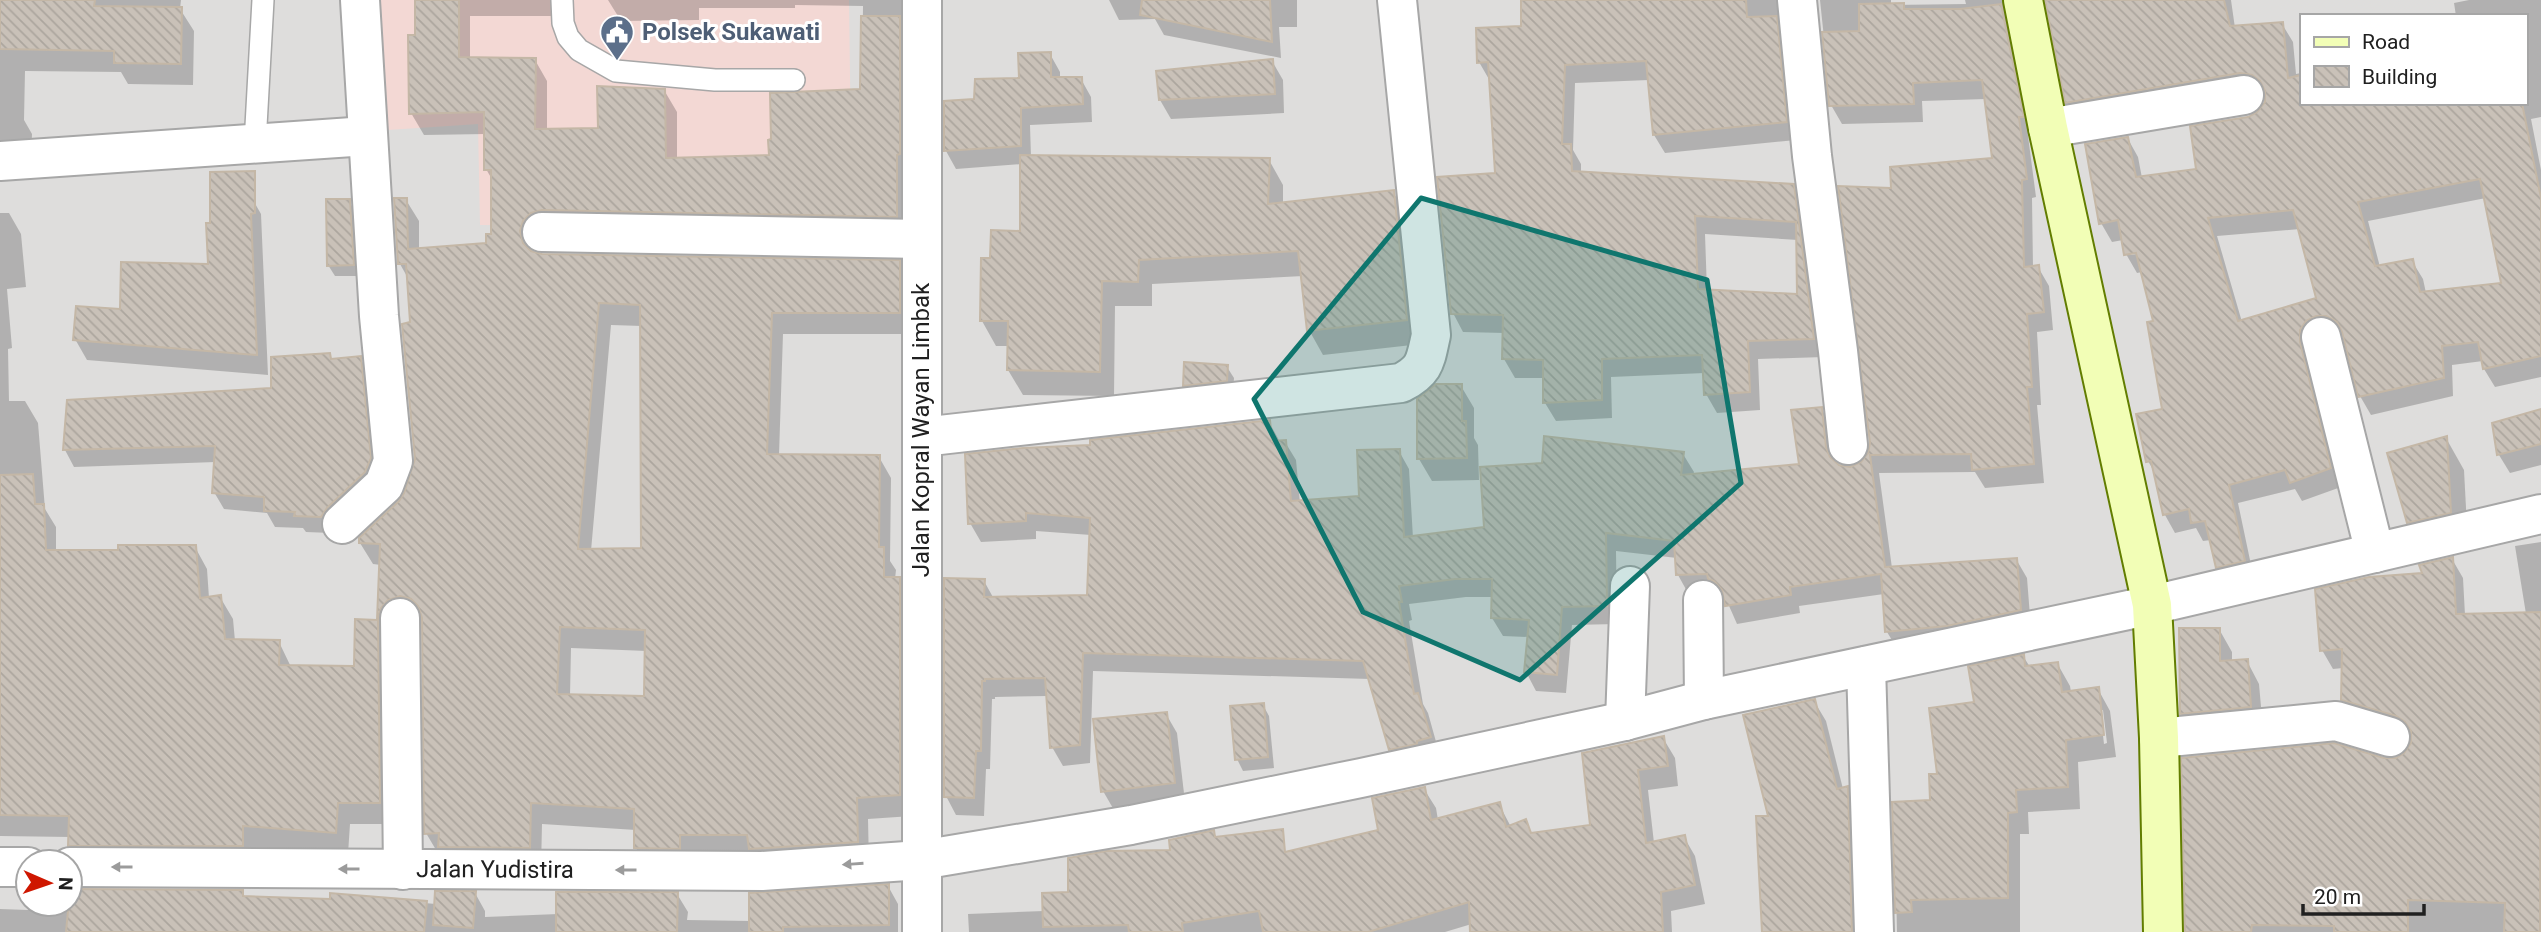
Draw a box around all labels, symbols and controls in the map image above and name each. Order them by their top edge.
public building icon: Polsek Sukawati [598,13,636,62]
legend [2300,14,2527,105]
place label: Polsek Sukawati [642,18,820,46]
text: Road [2362,30,2410,54]
text: Building [2362,65,2437,89]
street label: Jalan Kopral Wayan Limbak [907,282,935,577]
north arrow [14,848,84,918]
street label: Jalan Yudistira [416,855,574,884]
one-way arrow [842,859,864,870]
one-way arrow [110,861,132,873]
one-way arrow [338,863,360,875]
one-way arrow [614,864,636,876]
scale bar [2303,872,2424,916]
text: N [54,876,77,891]
text: 20 m [2314,885,2361,909]

